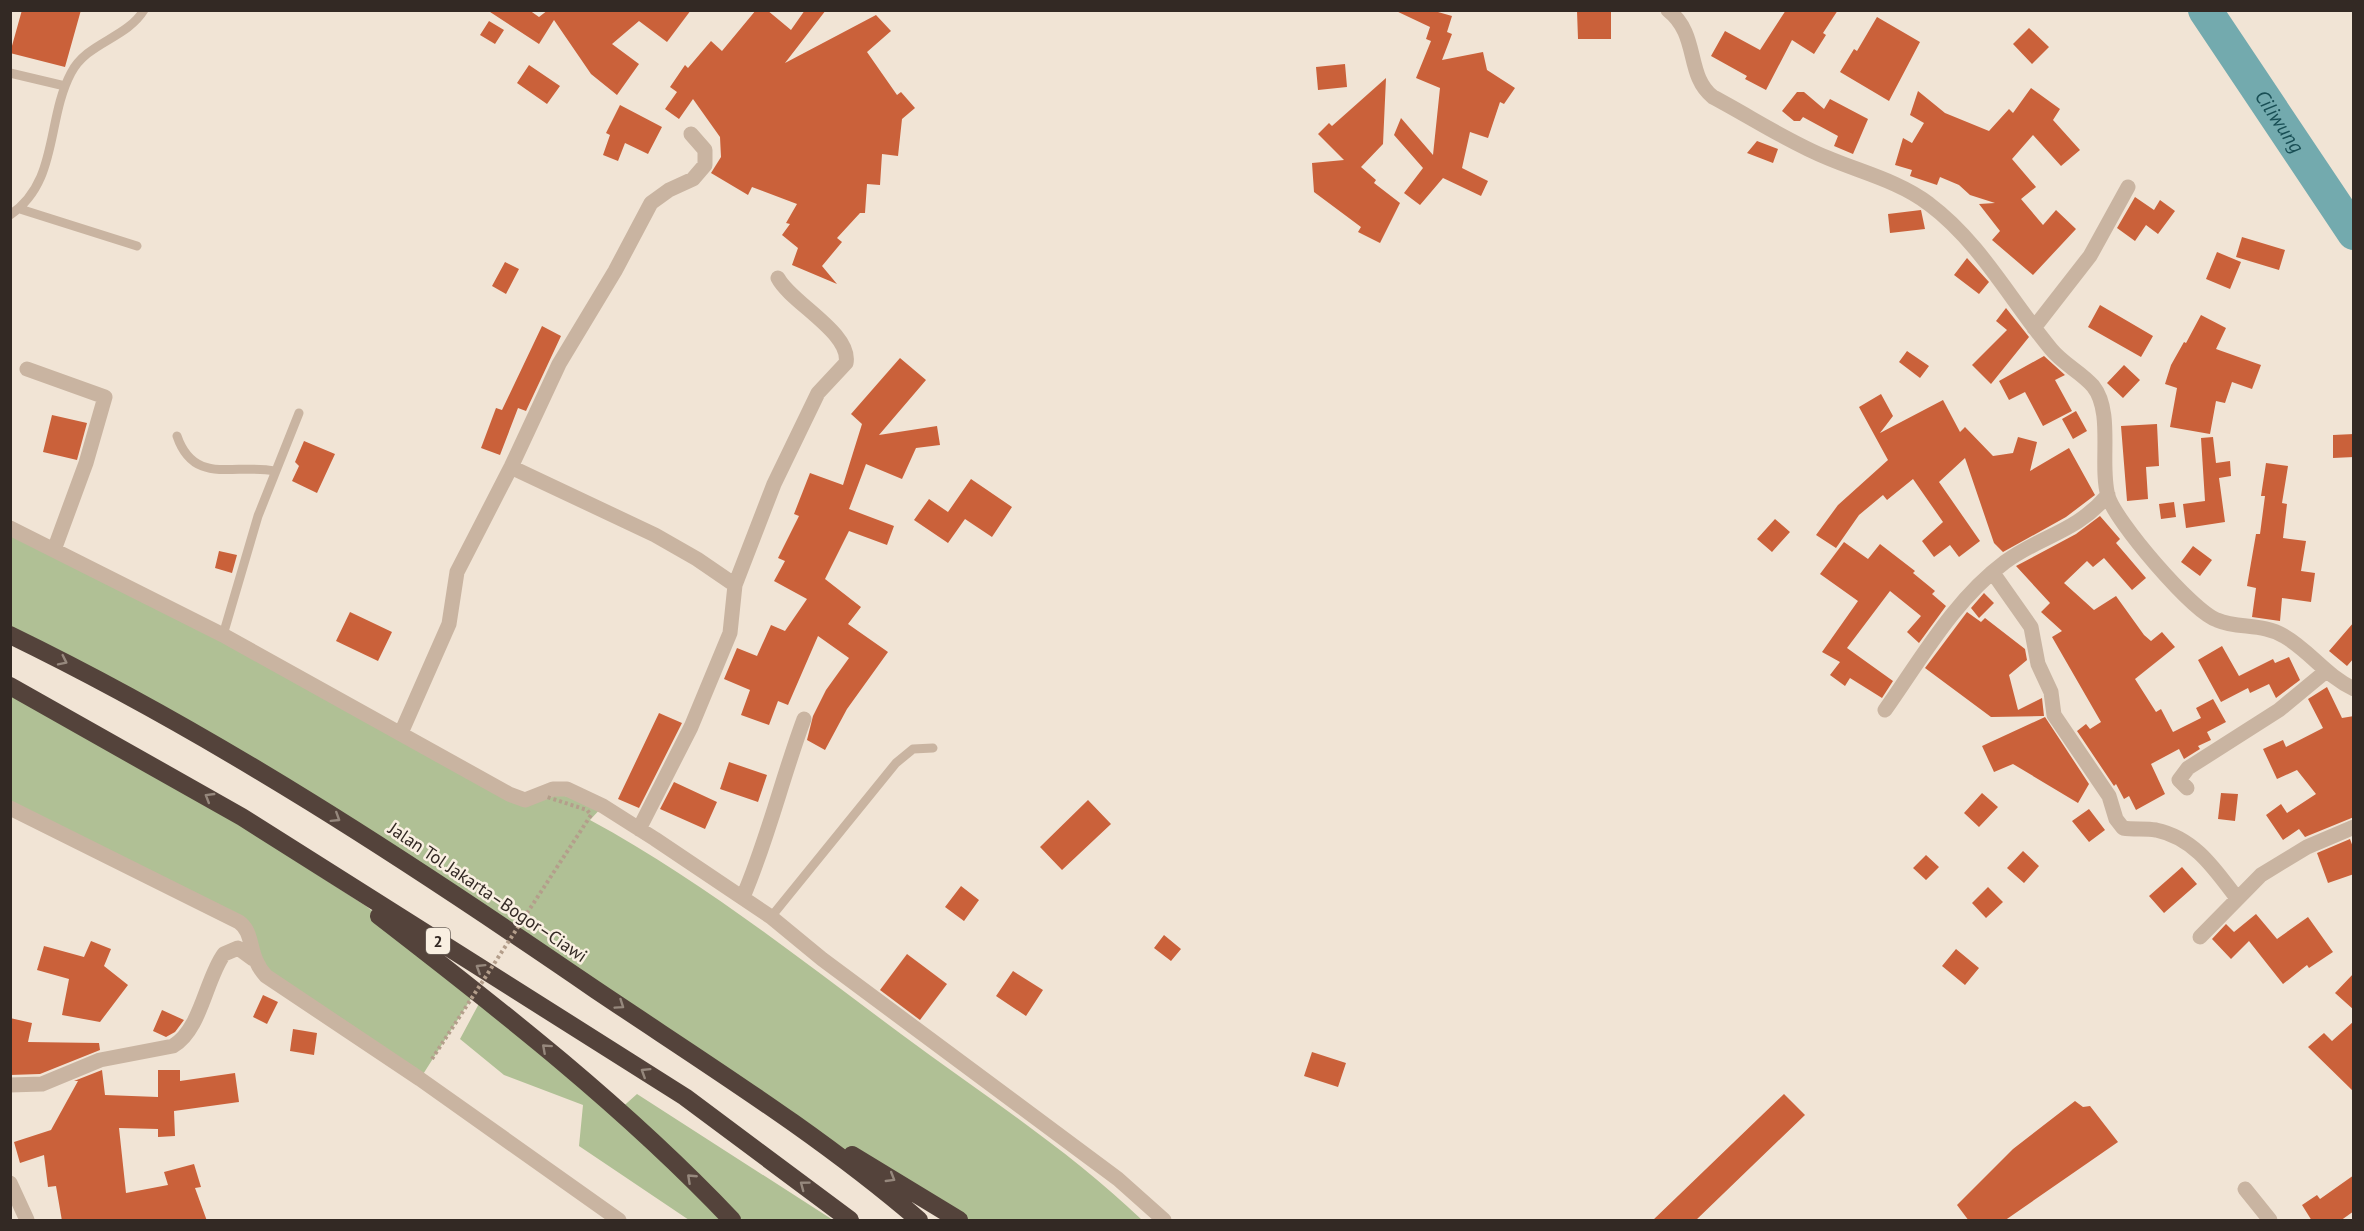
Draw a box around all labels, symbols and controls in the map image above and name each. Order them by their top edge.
water label: Ciliwung [2249,85,2310,158]
one-way arrow [57,653,68,665]
one-way arrow [205,792,215,804]
one-way arrow [329,811,340,822]
street label: Jalan Tol Jakarta–Bogor–Ciawi [383,816,592,967]
road number: 2 [426,928,450,954]
one-way arrow [476,964,487,975]
one-way arrow [613,998,624,1009]
one-way arrow [543,1044,553,1055]
one-way arrow [641,1068,652,1079]
one-way arrow [885,1170,895,1182]
one-way arrow [687,1175,698,1186]
one-way arrow [800,1181,811,1192]

